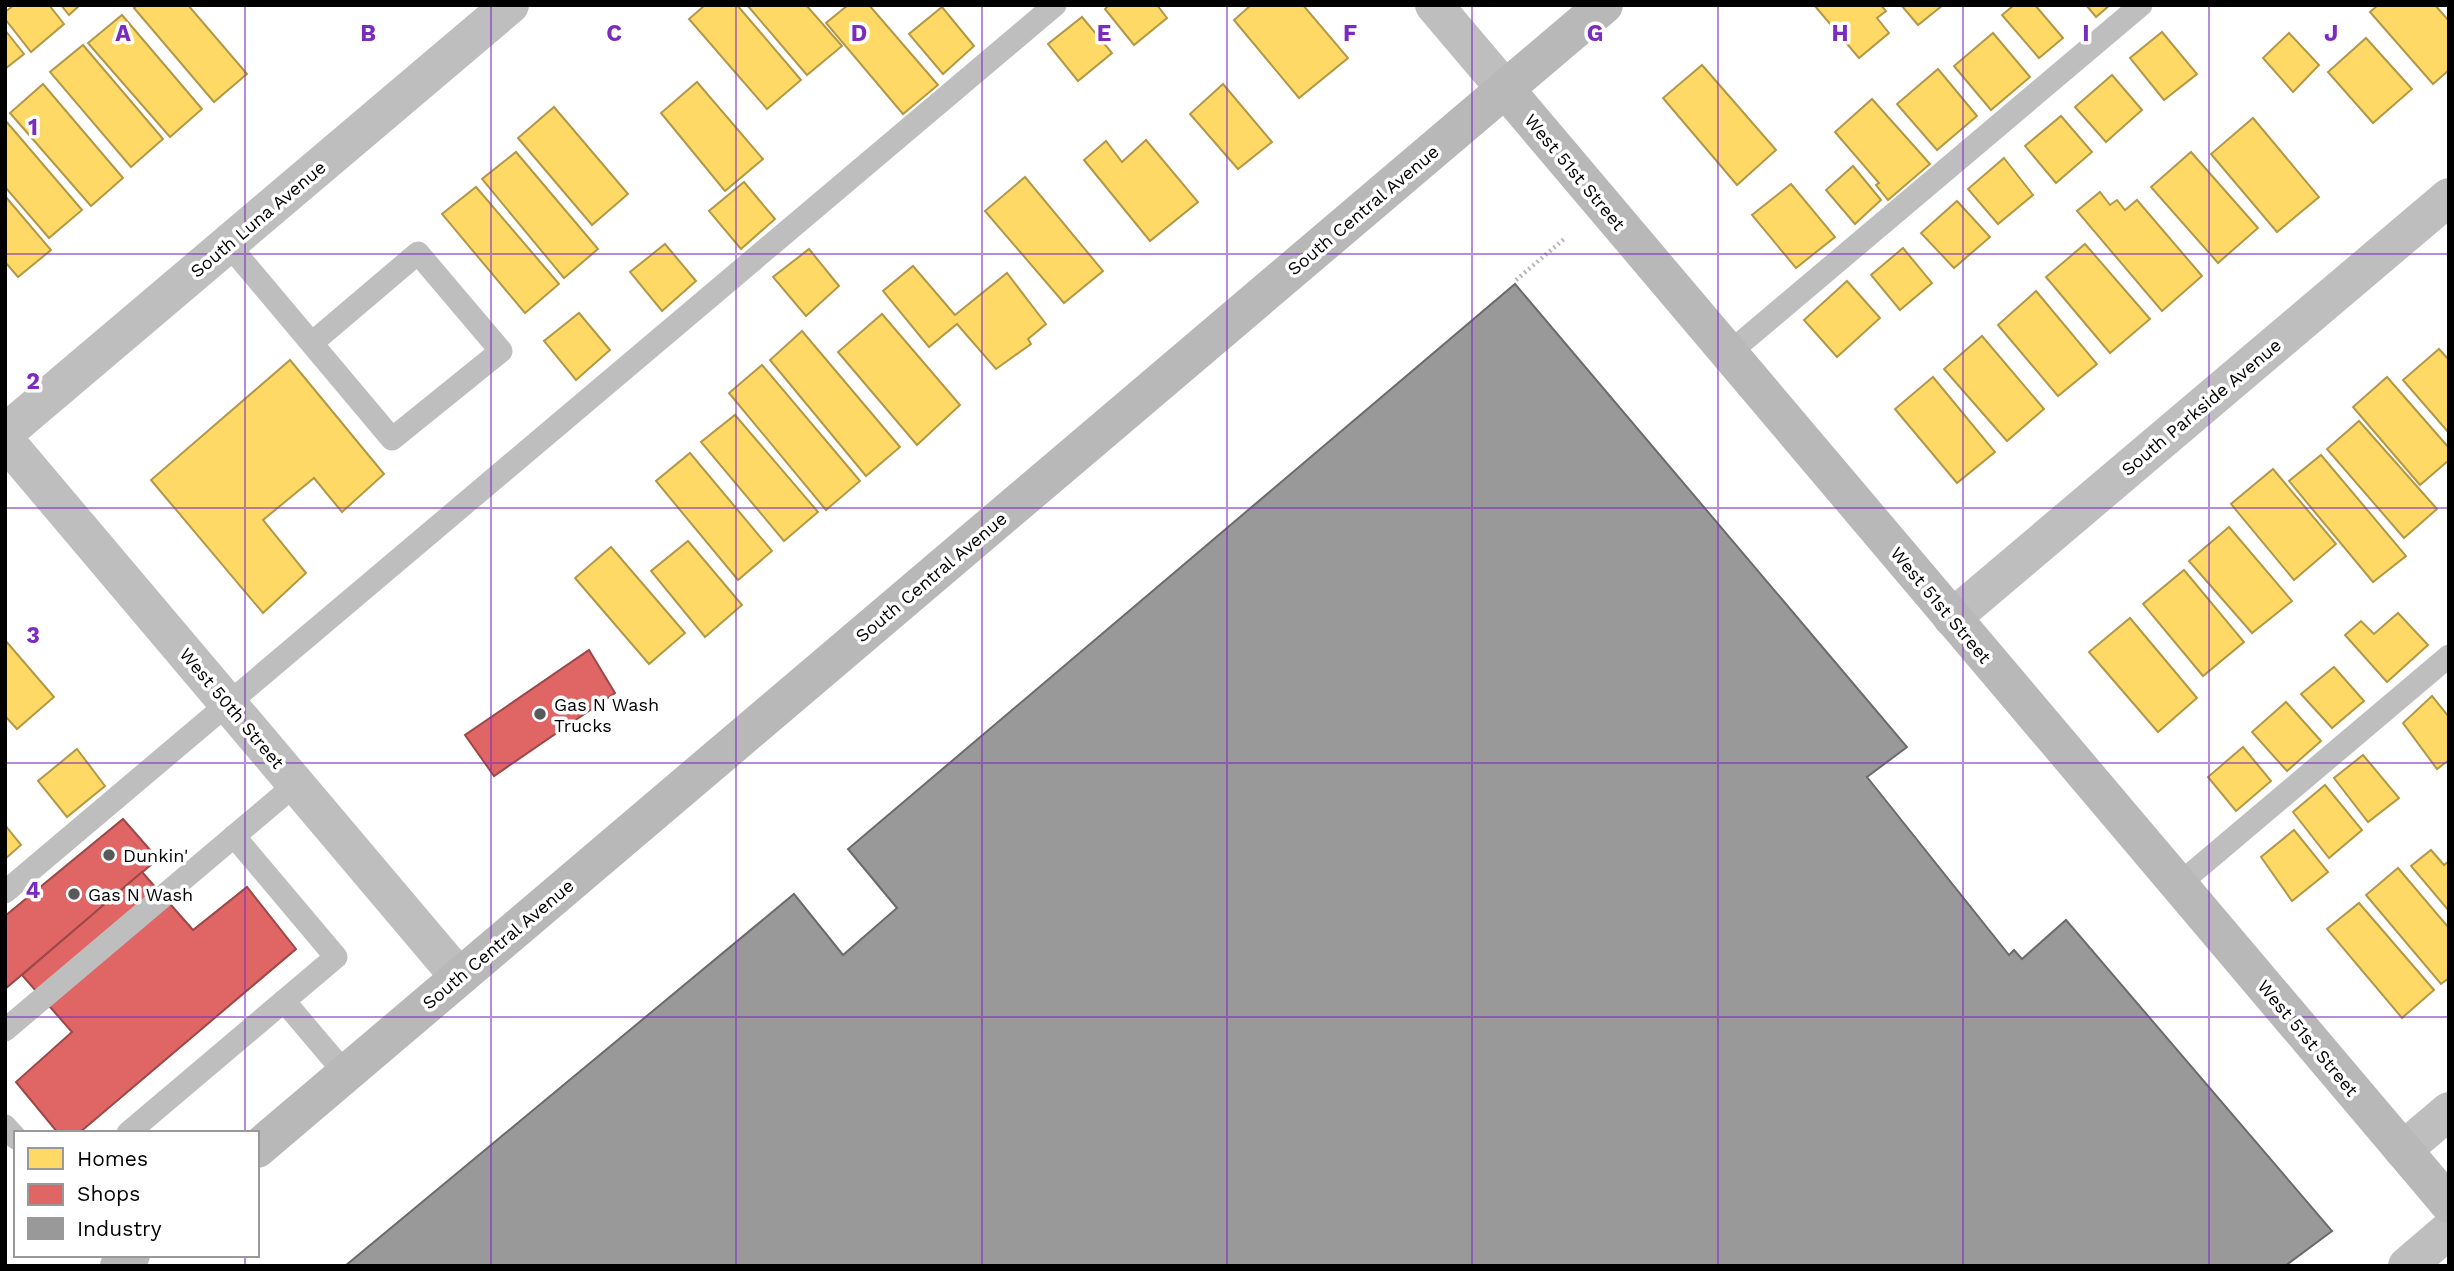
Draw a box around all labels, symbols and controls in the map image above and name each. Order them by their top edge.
text: A [115,20,131,47]
text: B [360,20,376,47]
text: C [606,20,622,47]
text: D [851,20,867,47]
text: E [1097,20,1111,47]
text: F [1343,20,1357,47]
text: G [1587,20,1603,47]
text: H [1831,20,1849,47]
text: I [2082,20,2090,47]
text: J [2324,20,2338,47]
street label: West 51st Street [1520,110,1630,235]
text: 1 [28,114,38,141]
street label: South Central Avenue [1283,141,1443,279]
street label: South Luna Avenue [186,156,330,282]
street label: South Parkside Avenue [2117,334,2285,480]
text: 2 [26,368,40,395]
street label: South Central Avenue [851,508,1011,646]
street label: West 51st Street [1886,543,1996,668]
text: 3 [26,622,40,649]
street label: West 50th Street [175,643,289,773]
place label: Gas N Wash Trucks [554,694,659,736]
marker: Gas N Wash Trucks [532,706,548,722]
place label: Dunkin' [123,845,188,866]
marker: Dunkin' [101,847,117,863]
street label: South Central Avenue [418,875,578,1013]
text: 4 [26,877,41,904]
place label: Gas N Wash [88,884,193,905]
marker: Gas N Wash [66,886,82,902]
street label: West 51st Street [2253,976,2363,1101]
legend [14,1131,259,1257]
text: Homes [77,1146,148,1171]
text: Shops [77,1181,140,1206]
text: Industry [77,1216,162,1241]

